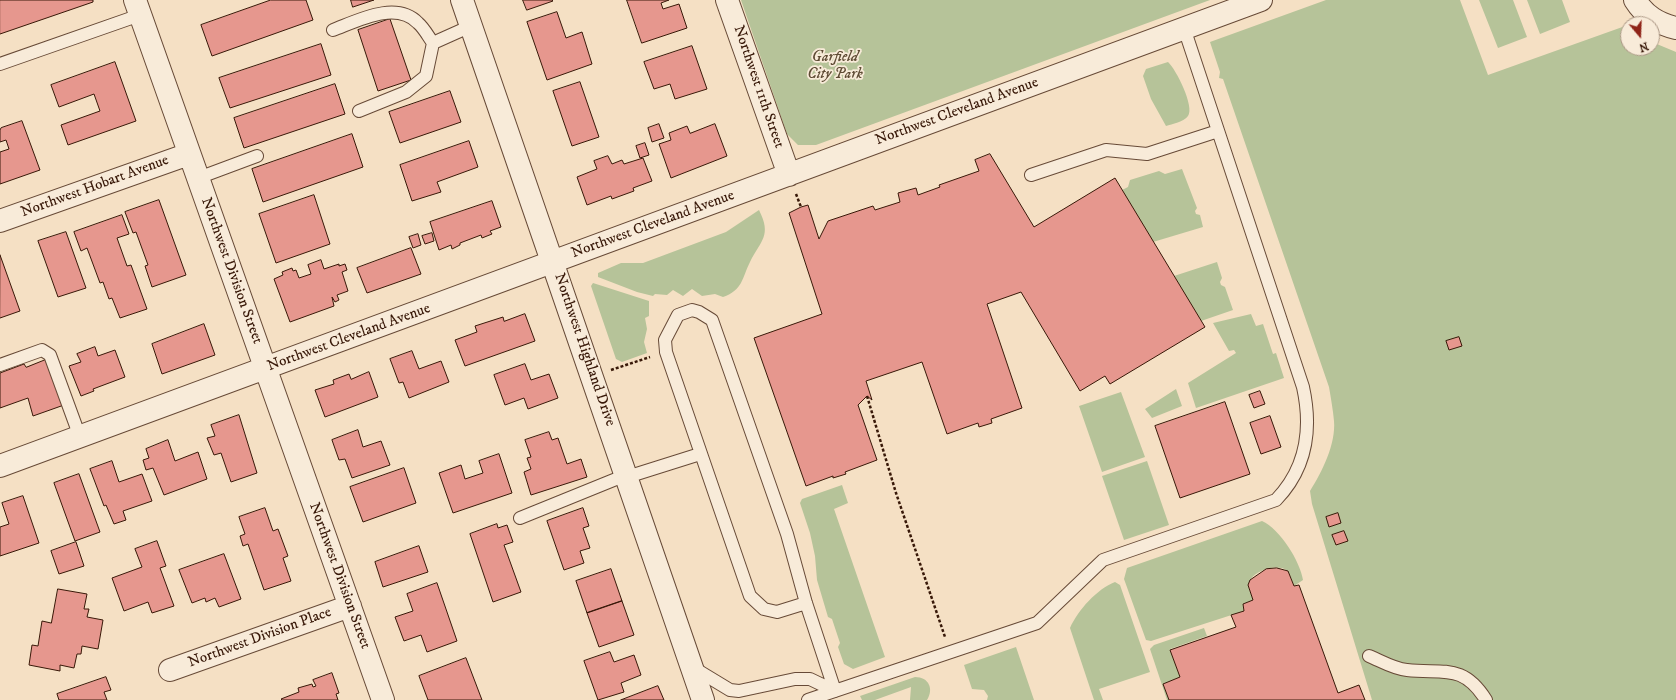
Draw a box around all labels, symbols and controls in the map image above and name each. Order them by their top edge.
north arrow [1620,16,1660,56]
street label: Northwest 11th Street [729,23,787,151]
text: N [1637,38,1650,54]
park label: Garfield City Park [807,49,863,84]
street label: Northwest Cleveland Avenue [873,74,1041,150]
street label: Northwest Hobart Avenue [19,152,171,222]
street label: Northwest Cleveland Avenue [569,187,737,263]
street label: Northwest Division Street [196,195,266,347]
street label: Northwest Highland Drive [549,271,619,429]
street label: Northwest Cleveland Avenue [265,300,433,376]
street label: Northwest Division Street [304,500,374,652]
street label: Northwest Division Place [186,604,334,672]

